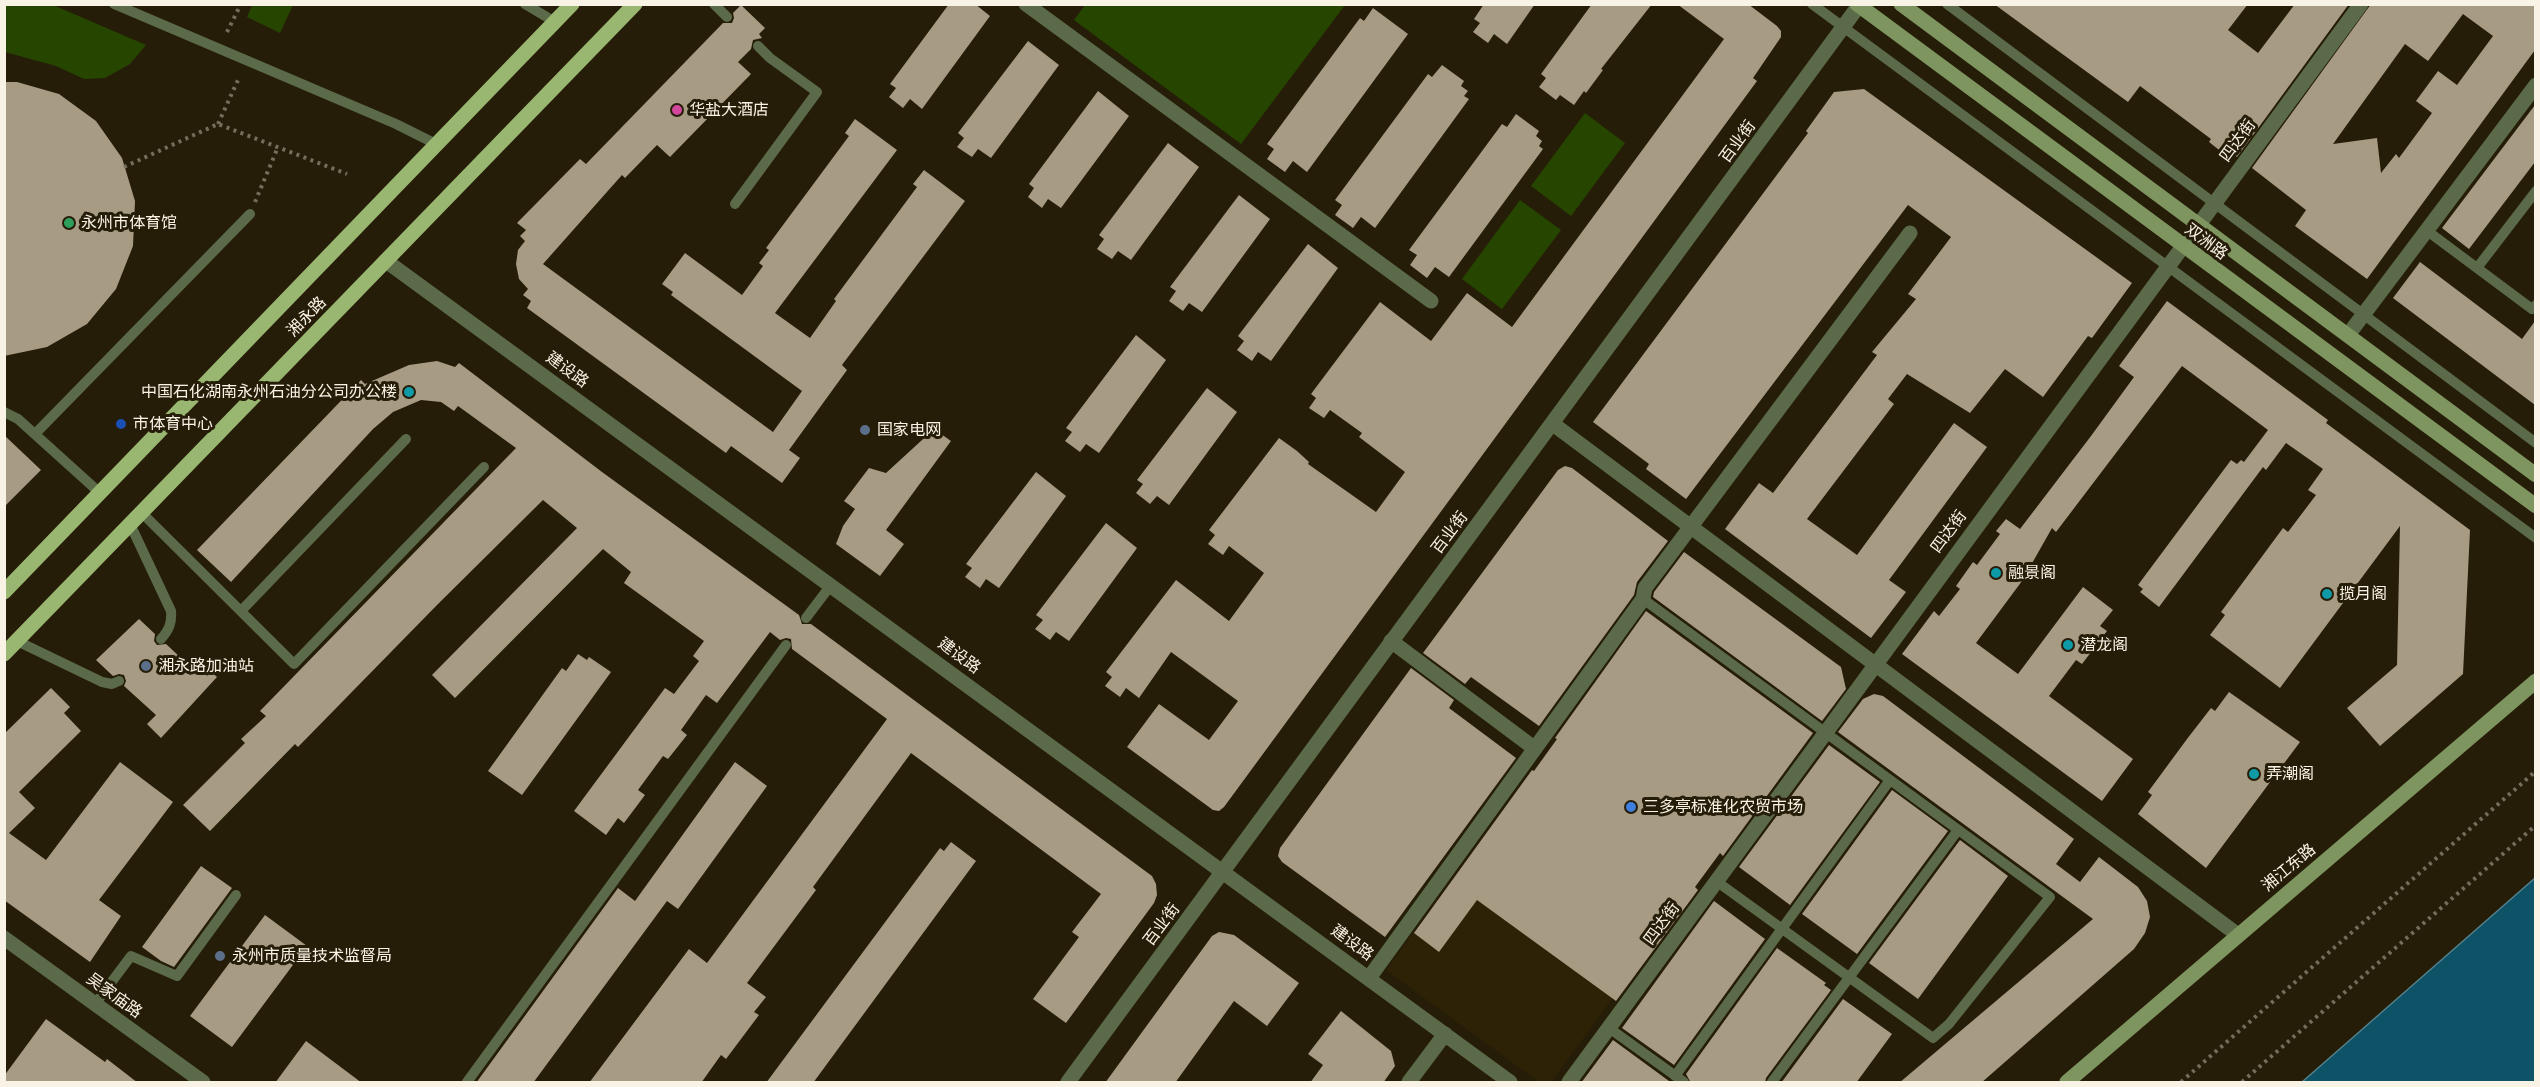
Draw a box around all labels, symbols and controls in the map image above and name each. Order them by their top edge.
place label: 华盐大酒店 [689,100,769,120]
marker: 华盐大酒店 [670,103,684,117]
street label: 四达街 [2216,116,2260,166]
street label: 百业街 [1716,117,1760,167]
place label: 永州市体育馆 [81,213,177,233]
marker: 永州市体育馆 [62,216,76,230]
street label: 双洲路 [2181,220,2231,264]
street label: 湘永路 [283,293,331,341]
street label: 建设路 [542,348,592,392]
place label: 中国石化湖南永州石油分公司办公楼 [141,382,397,402]
marker: 中国石化湖南永州石油分公司办公楼 [402,385,416,399]
place label: 市体育中心 [133,414,213,434]
marker: 市体育中心 [114,417,128,431]
place label: 国家电网 [877,420,941,440]
marker: 国家电网 [858,423,872,437]
street label: 四达街 [1927,507,1971,557]
street label: 百业街 [1428,508,1472,558]
place label: 融景阁 [2008,563,2056,583]
marker: 融景阁 [1989,566,2003,580]
place label: 揽月阁 [2339,584,2387,604]
marker: 揽月阁 [2320,587,2334,601]
street label: 建设路 [934,634,984,678]
place label: 潜龙阁 [2080,635,2128,655]
marker: 潜龙阁 [2061,638,2075,652]
place label: 湘永路加油站 [158,656,254,676]
marker: 湘永路加油站 [139,659,153,673]
place label: 弄潮阁 [2266,764,2314,784]
marker: 弄潮阁 [2247,767,2261,781]
place label: 三多亭标准化农贸市场 [1643,797,1803,817]
marker: 三多亭标准化农贸市场 [1624,800,1638,814]
street label: 湘江东路 [2258,840,2320,896]
street label: 四达街 [1640,899,1684,949]
street label: 百业街 [1140,900,1184,950]
street label: 建设路 [1327,921,1377,965]
place label: 永州市质量技术监督局 [232,946,392,966]
marker: 永州市质量技术监督局 [213,949,227,963]
street label: 吴家庙路 [82,969,146,1023]

